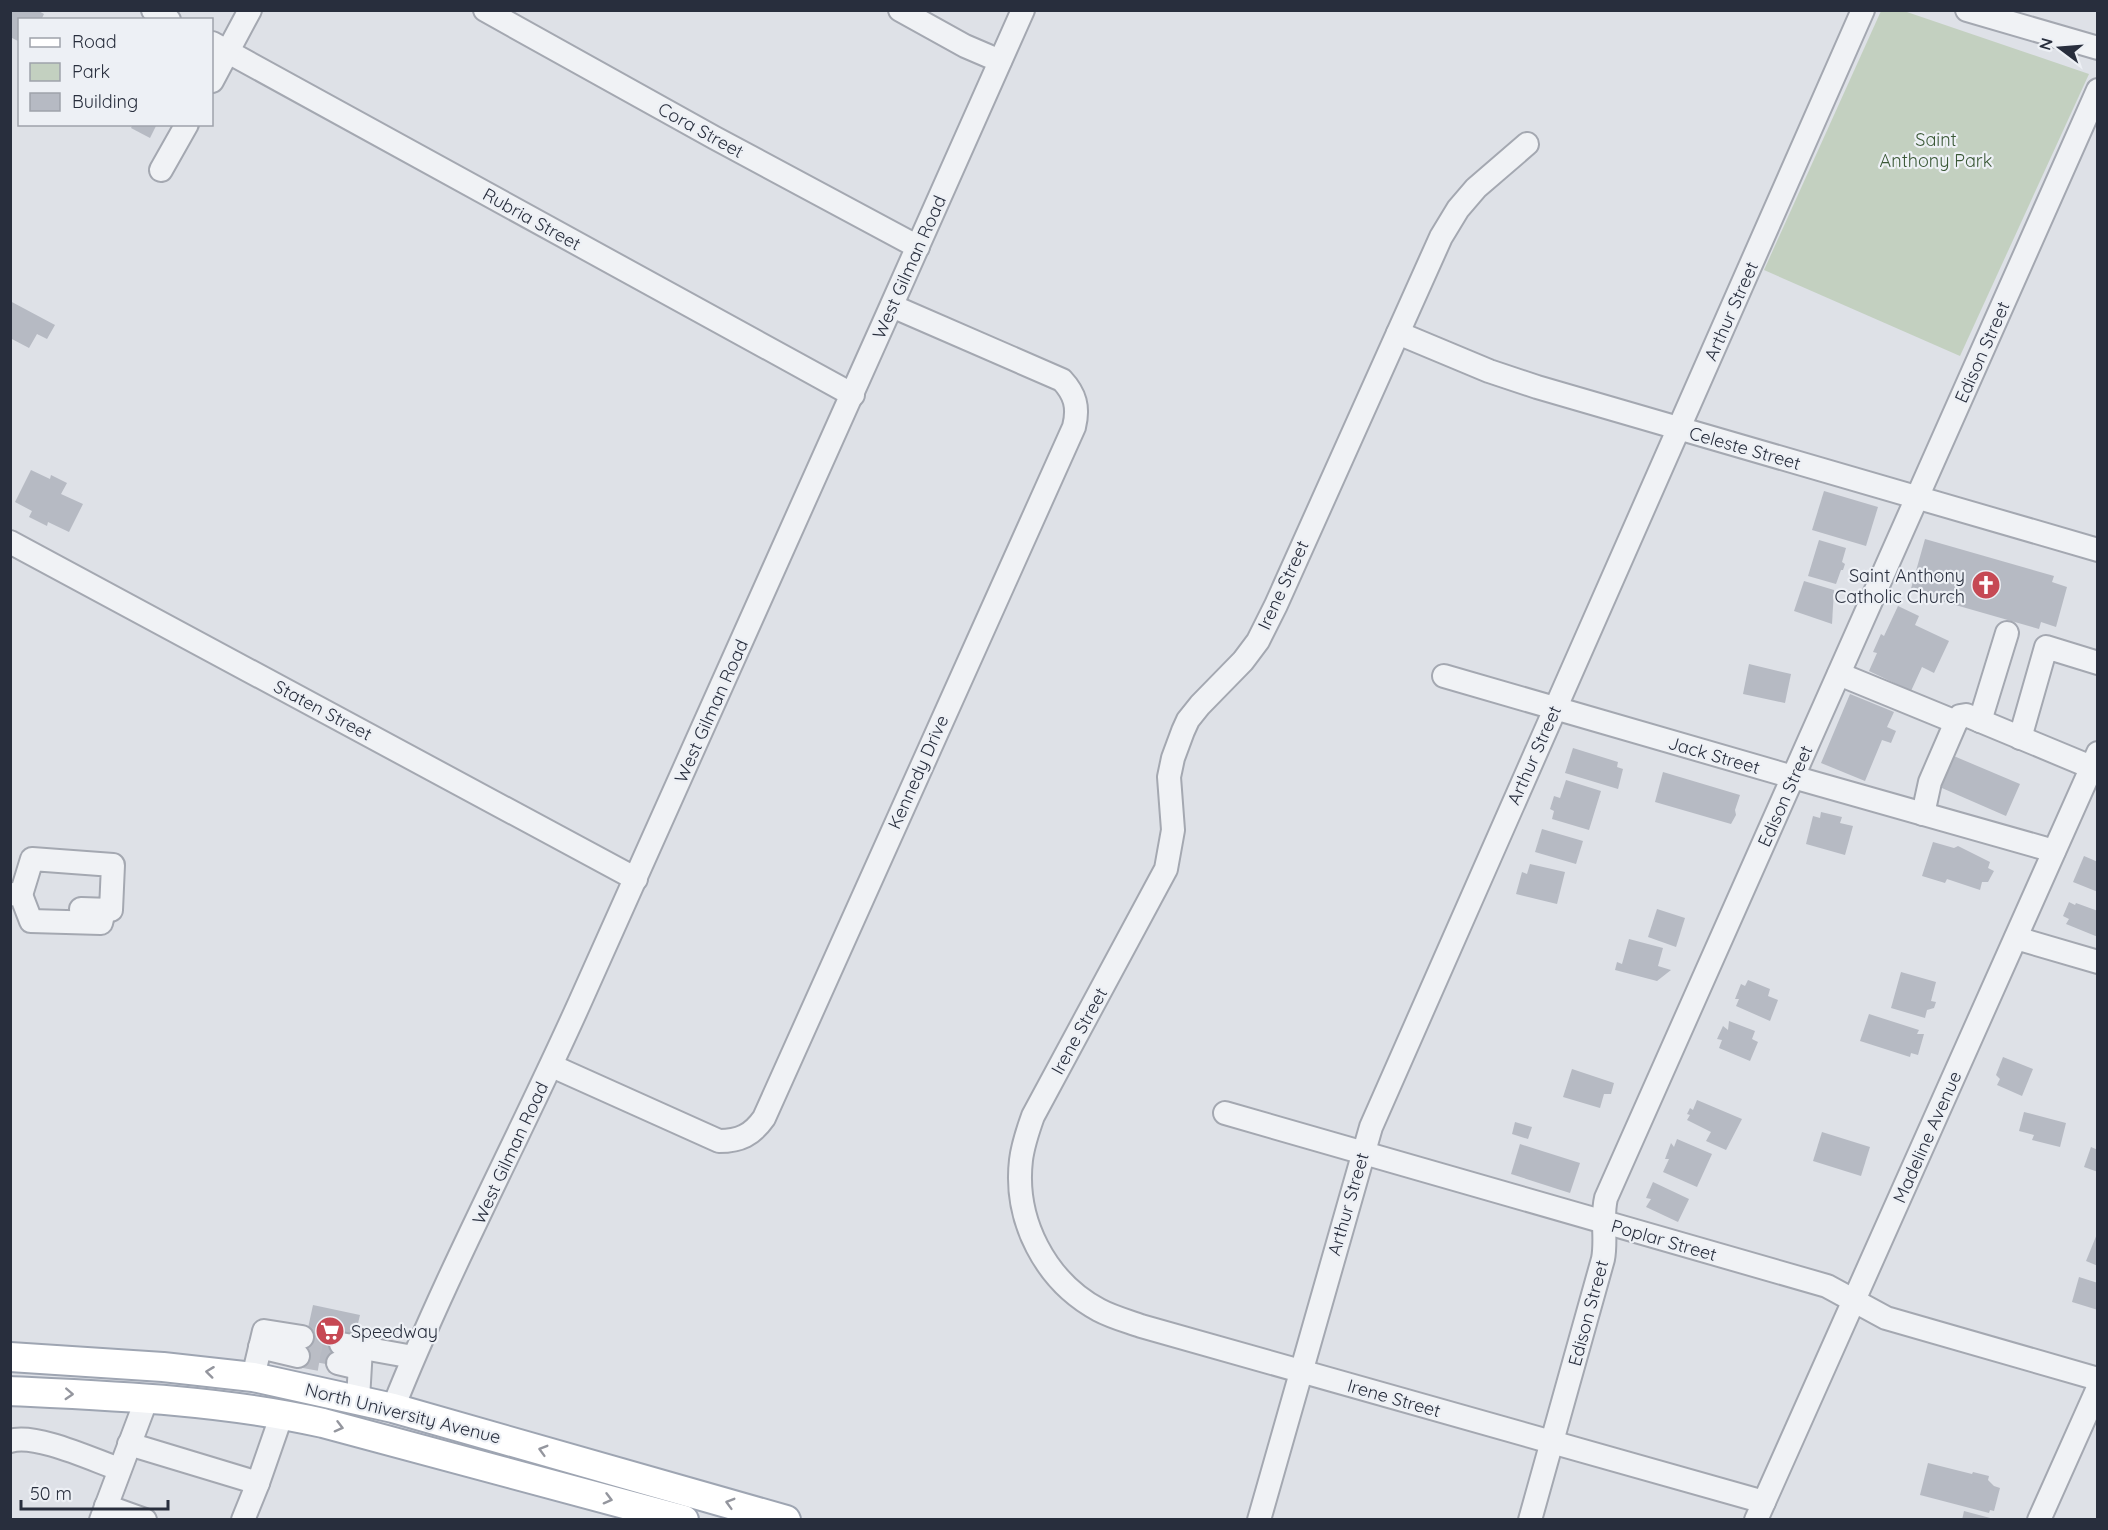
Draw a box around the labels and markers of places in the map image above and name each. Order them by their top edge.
place label: Saint Anthony Catholic Church [1835,564,1965,608]
church icon: Saint Anthony Catholic Church [1970,569,2002,601]
supermarket icon: Speedway [314,1315,346,1347]
place label: Speedway [351,1320,438,1343]

